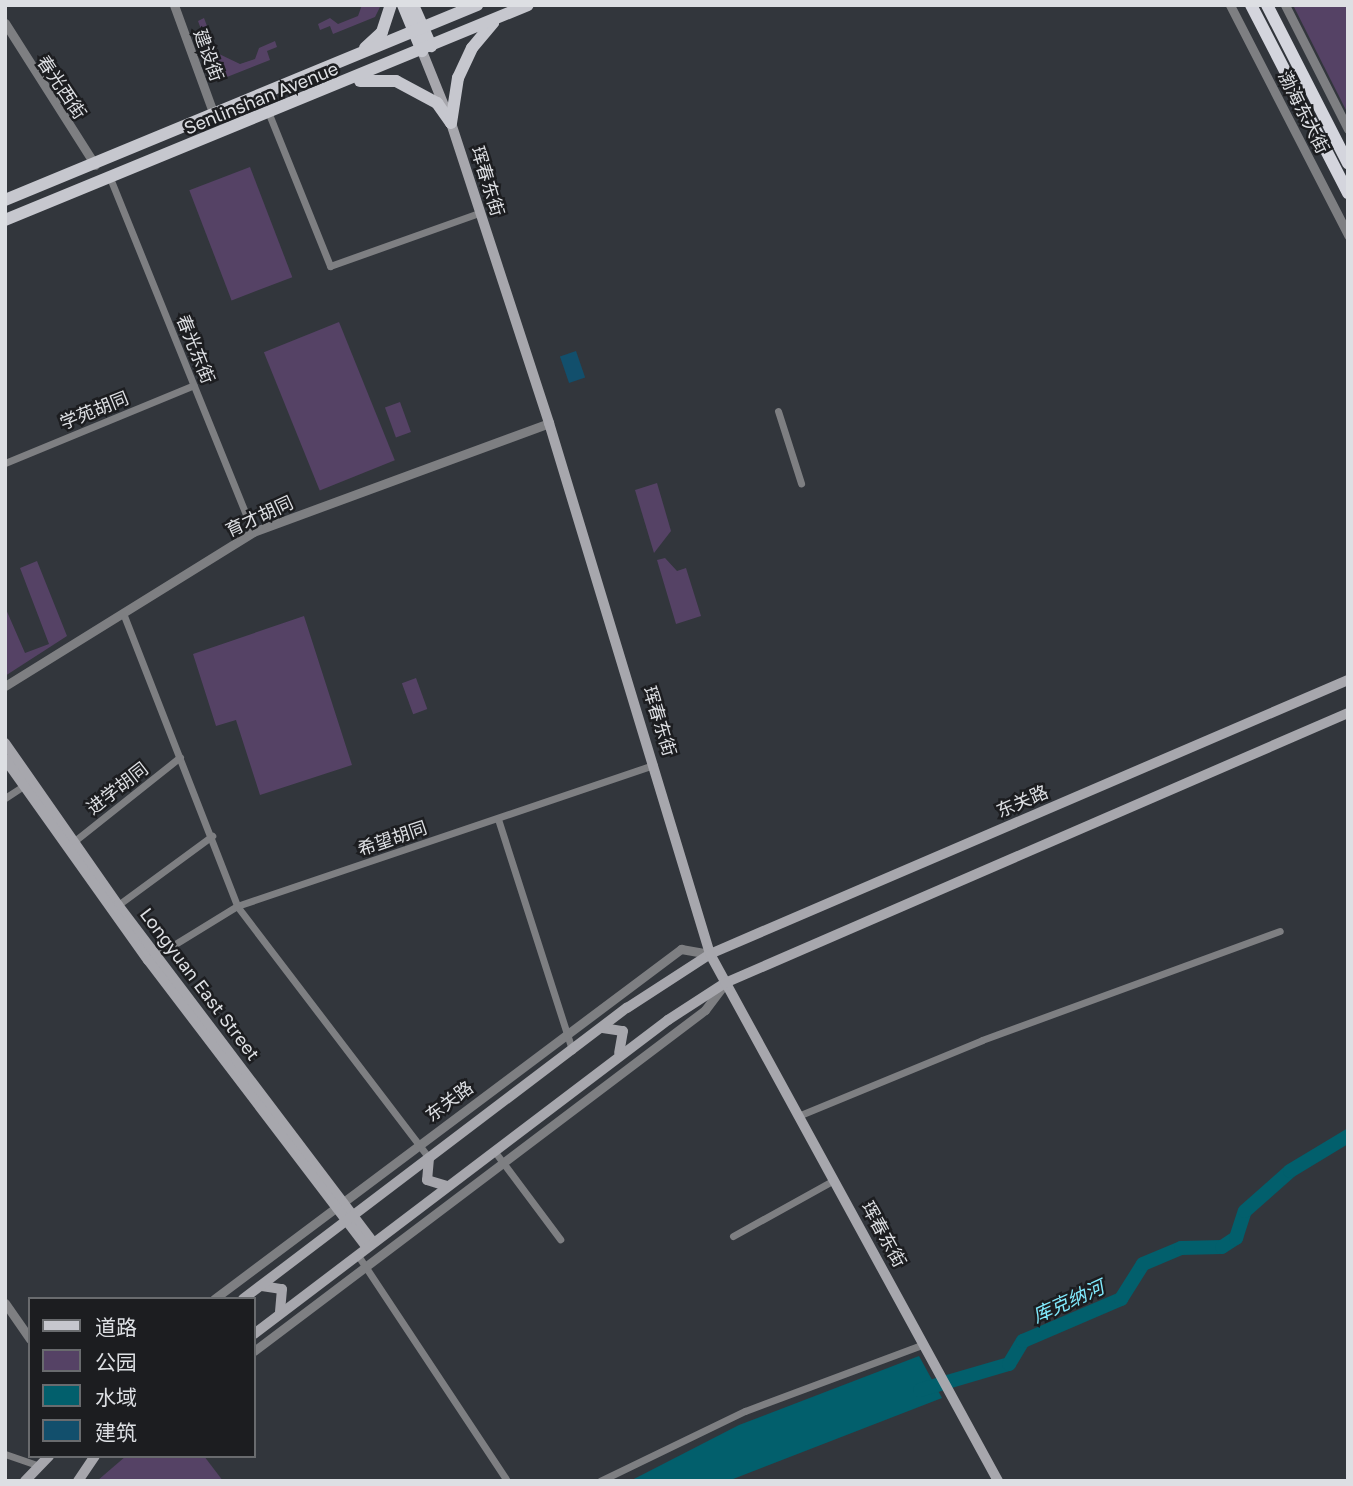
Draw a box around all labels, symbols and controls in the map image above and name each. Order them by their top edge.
street label: 建设街 [190,26,228,84]
street label: 春光西街 [33,51,91,123]
street label: Senlinshan Avenue [181,57,341,139]
street label: 渤海东大街 [1274,67,1334,157]
street label: 珲春东街 [467,143,509,219]
street label: 春光东街 [173,312,219,386]
street label: 学苑胡同 [57,387,131,433]
street label: 育才胡同 [222,491,296,541]
street label: 珲春东街 [639,683,681,759]
street label: 进学胡同 [82,757,152,819]
street label: 东关路 [993,781,1051,821]
street label: 希望胡同 [354,816,430,860]
street label: Longyuan East Street [136,904,264,1064]
street label: 东关路 [421,1076,477,1126]
street label: 珲春东街 [857,1197,911,1271]
water label: 库克纳河 [1029,1275,1107,1327]
legend [28,1297,256,1458]
text: 道路 [95,1314,137,1340]
text: 公园 [95,1349,137,1375]
text: 水域 [95,1384,137,1410]
text: 建筑 [95,1419,137,1445]

